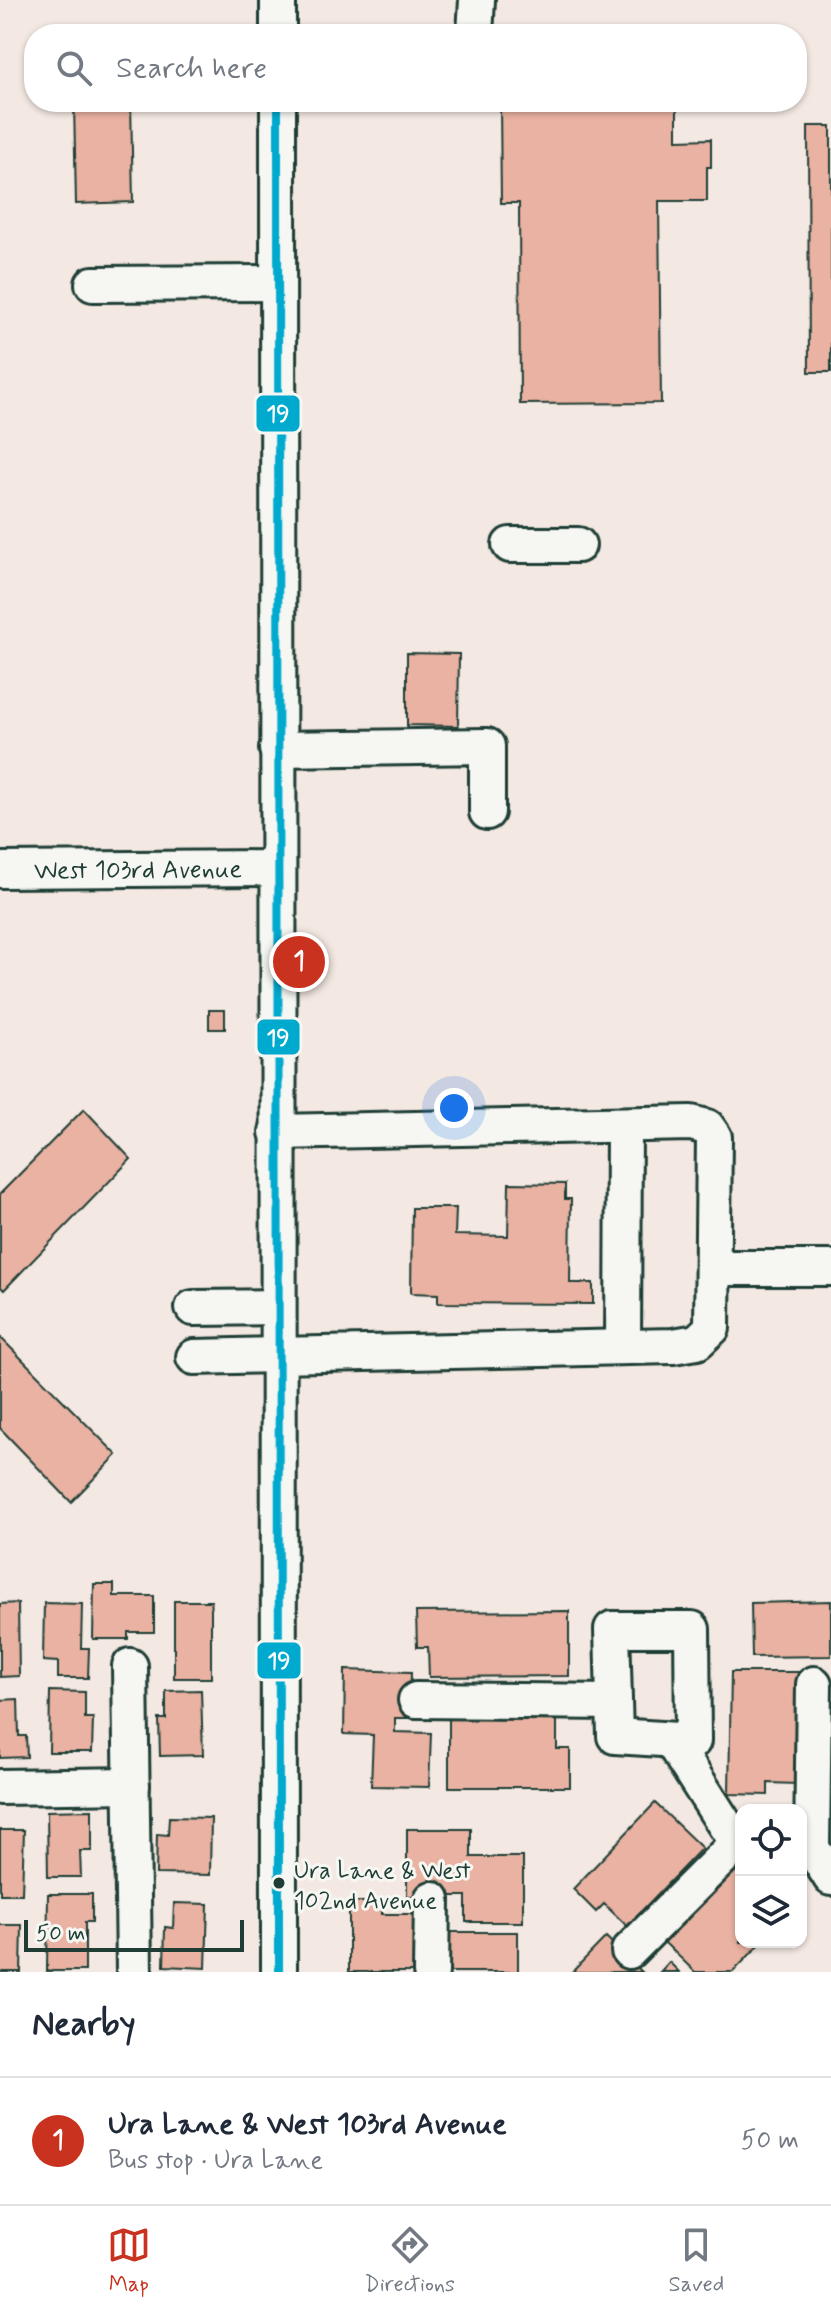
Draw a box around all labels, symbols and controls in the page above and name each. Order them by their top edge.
search box [24,24,807,112]
icon: search [52,46,96,90]
text: Search here [116,49,267,88]
line badge: 19 [255,394,301,433]
text: 19 [267,401,289,429]
street label: West 103rd Avenue [34,853,242,889]
pin: 1 [273,932,325,992]
line badge: 19 [256,1018,301,1056]
text: 19 [267,1025,289,1053]
your location [434,1088,474,1128]
line badge: 19 [256,1641,302,1680]
text: 19 [268,1648,290,1676]
map controls [735,1804,807,1948]
button: locate [735,1804,807,1876]
place label: Ura Lane & West 102nd Avenue [294,1856,471,1917]
marker: Ura Lane & West 102nd Avenue [271,1875,287,1891]
button: layers [735,1876,807,1948]
scale bar [24,1916,244,1952]
text: 50 m [36,1920,85,1948]
text: Nearby [32,2002,136,2047]
text: Ura Lane & West 103rd Avenue [108,2105,507,2144]
text: 1 [52,2124,64,2158]
text: 50 m [741,2124,799,2158]
text: Bus stop · Ura Lane [108,2144,323,2178]
tab: Map [107,2223,151,2299]
tab: Directions [364,2223,455,2299]
tab: Saved [669,2223,724,2299]

